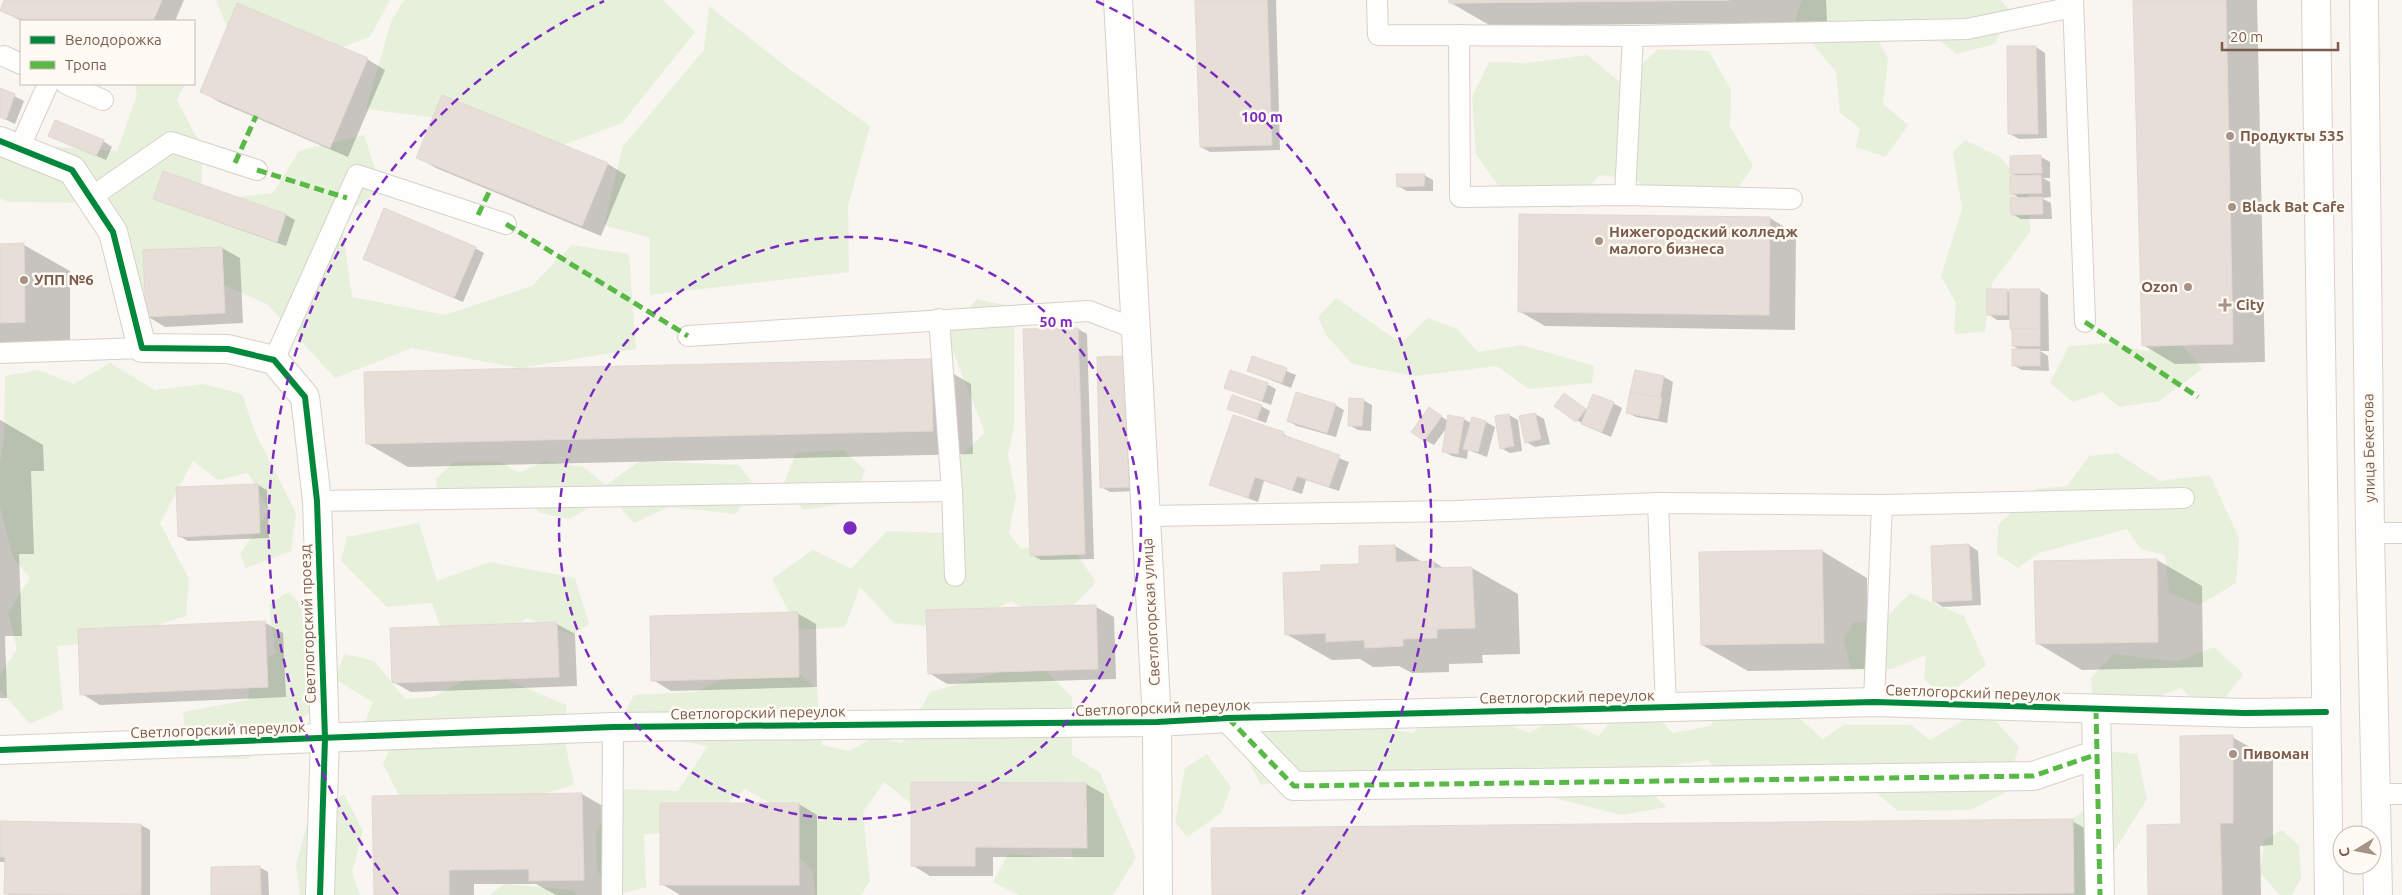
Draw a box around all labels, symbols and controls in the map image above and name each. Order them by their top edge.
legend [20,20,195,85]
scale bar [2222,20,2338,52]
text: 20 m [2230,28,2263,45]
text: Велодорожка [65,31,162,48]
text: Тропа [65,56,107,73]
text: 100 m [1241,108,1283,125]
place label: Продукты 535 [2240,127,2344,144]
marker: Продукты 535 [2224,130,2236,142]
place label: Black Bat Cafe [2242,198,2345,215]
marker: Black Bat Cafe [2226,201,2238,213]
place label: Нижегородский колледж малого бизнеса [1609,223,1798,257]
marker: Нижегородский колледж малого бизнеса [1593,235,1605,247]
place label: УПП №6 [34,271,94,288]
marker: УПП №6 [18,274,30,286]
place label: Ozon [2141,278,2178,295]
marker: Ozon [2182,281,2194,293]
place label: City [2236,296,2264,313]
marker: City [2218,298,2232,312]
text: 50 m [1039,313,1073,330]
street label: улица Бекетова [2359,393,2378,503]
centre of rings [841,519,859,537]
street label: Светлогорская улица [1138,538,1163,686]
street label: Светлогорский проезд [296,544,319,704]
street label: Светлогорский переулок [1885,681,2061,704]
street label: Светлогорский переулок [1479,686,1655,707]
street label: Светлогорский переулок [1075,696,1251,719]
street label: Светлогорский переулок [670,702,846,723]
street label: Светлогорский переулок [130,718,306,741]
place label: Пивоман [2243,745,2309,762]
marker: Пивоман [2227,748,2239,760]
north arrow [2332,825,2382,875]
text: С [2336,846,2353,858]

